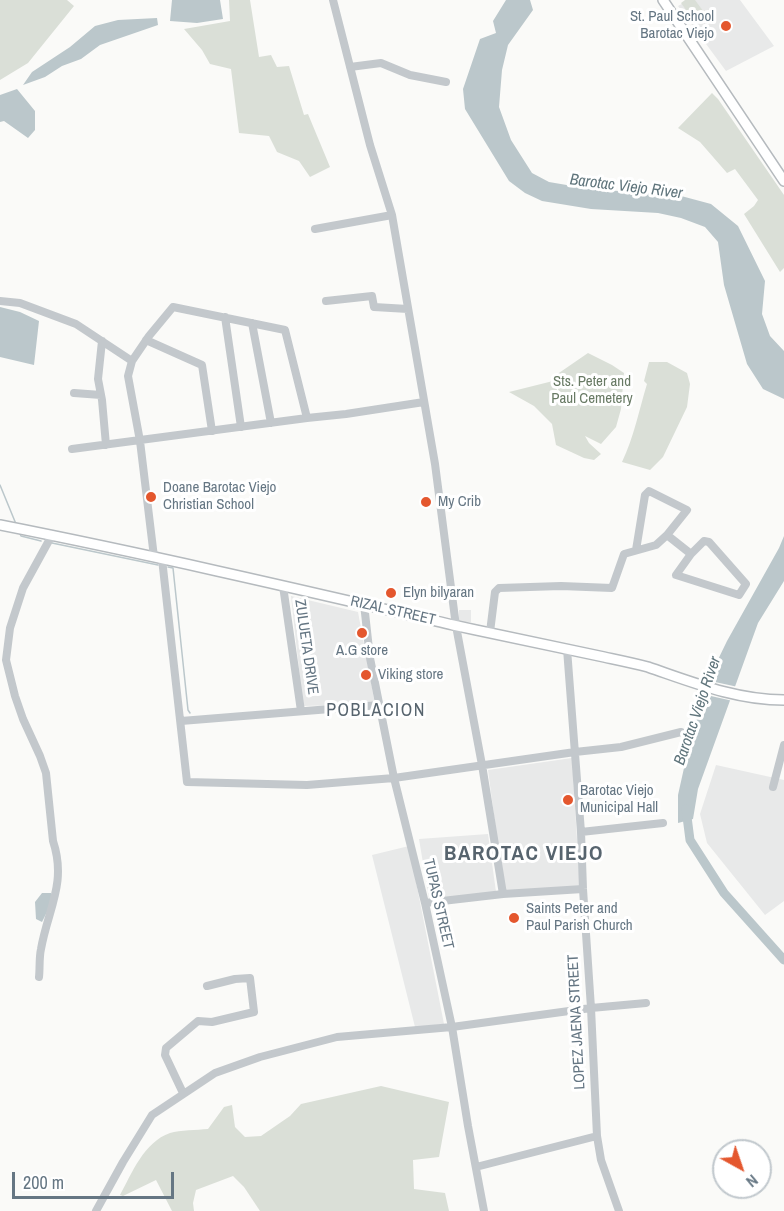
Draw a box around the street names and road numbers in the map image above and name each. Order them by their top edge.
street label: RIZAL STREET [349,592,437,630]
street label: ZULUETA DRIVE [290,598,322,696]
street label: TUPAS STREET [419,857,457,951]
street label: LOPEZ JAENA STREET [564,954,590,1090]

